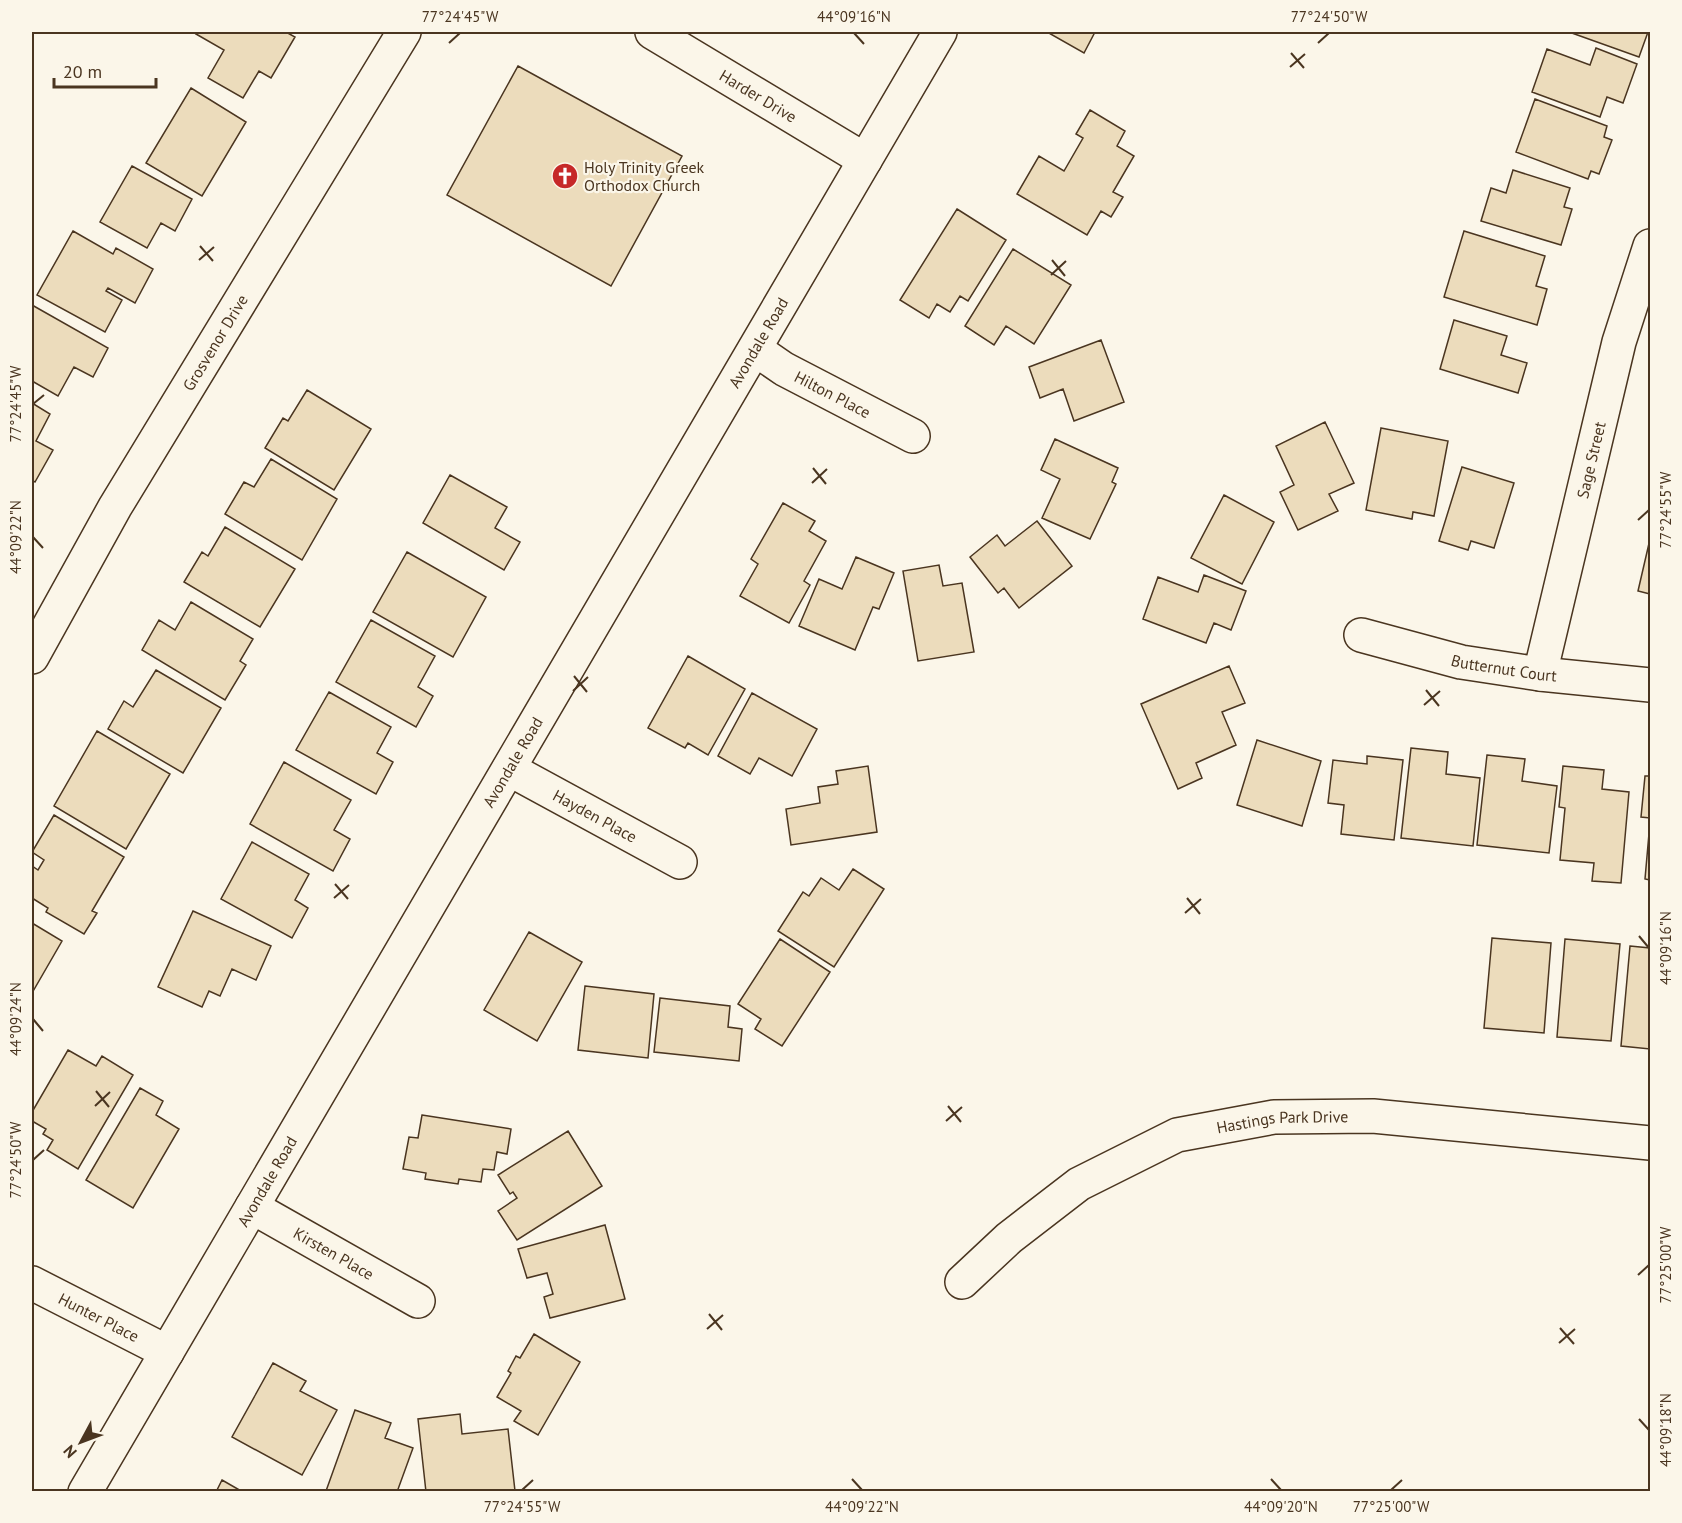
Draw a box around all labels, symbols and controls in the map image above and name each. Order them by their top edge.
text: 77°24'45"W [422,7,499,26]
text: 44°09'16"N [817,7,891,26]
text: 77°24'50"W [1291,7,1368,26]
scale bar [54,51,156,89]
text: 20 m [63,60,102,83]
street label: Harder Drive [716,65,801,127]
place label: Holy Trinity Greek Orthodox Church [584,157,705,195]
church icon: Holy Trinity Greek Orthodox Church [550,161,580,191]
street label: Grosvenor Drive [178,291,252,394]
street label: Avondale Road [724,294,792,391]
text: 77°24'45"W [6,365,25,442]
street label: Hilton Place [791,366,874,422]
street label: Sage Street [1572,419,1610,500]
text: 77°24'55"W [1656,471,1675,548]
text: 44°09'22"N [6,500,25,574]
street label: Butternut Court [1449,650,1558,686]
street label: Avondale Road [478,713,547,811]
street label: Hayden Place [550,785,641,847]
text: 44°09'16"N [1656,911,1675,985]
text: 44°09'24"N [6,982,25,1056]
street label: Hastings Park Drive [1215,1106,1348,1137]
text: 77°24'50"W [6,1121,25,1198]
street label: Avondale Road [233,1133,301,1230]
street label: Kirsten Place [290,1223,378,1284]
text: 77°25'00"W [1656,1226,1675,1303]
street label: Hunter Place [55,1288,142,1346]
text: 44°09'18"N [1656,1393,1675,1467]
north arrow [51,1412,111,1472]
text: N [59,1441,81,1462]
text: 77°24'55"W [484,1497,561,1516]
text: 44°09'22"N [825,1497,899,1516]
text: 44°09'20"N [1244,1497,1318,1516]
text: 77°25'00"W [1353,1497,1430,1516]

